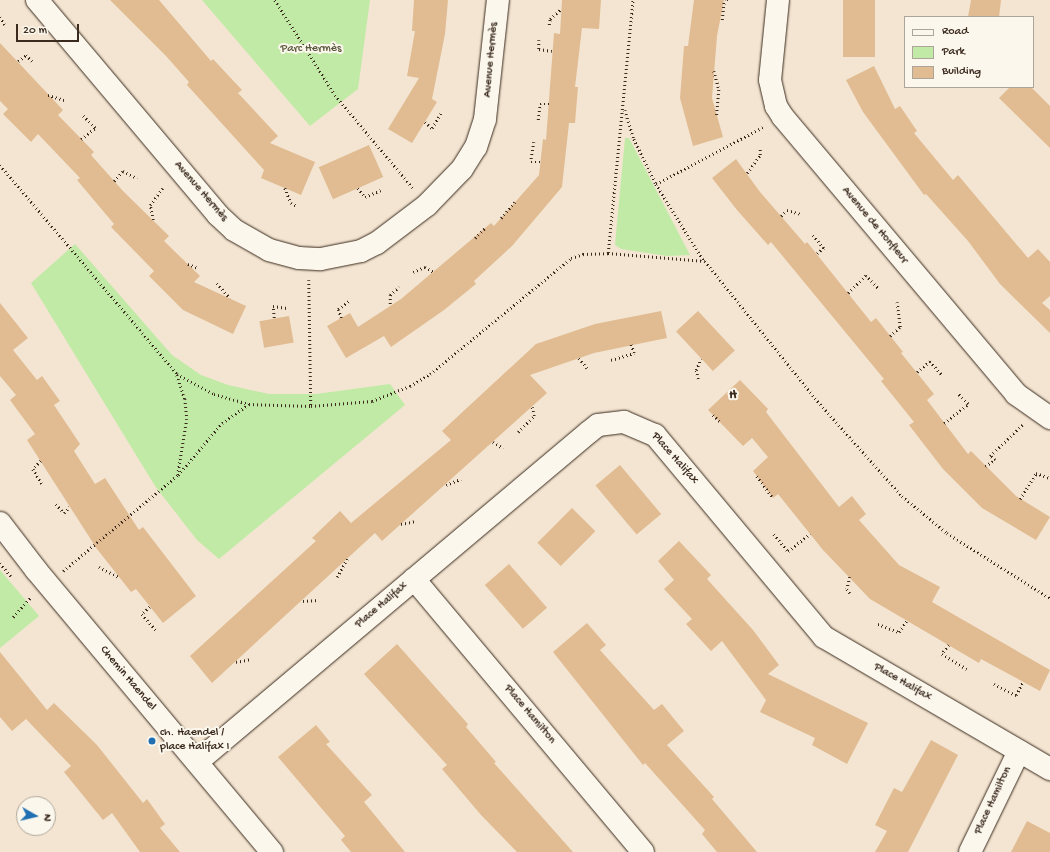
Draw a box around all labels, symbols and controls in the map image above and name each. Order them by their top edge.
scale bar [18,16,81,42]
legend [904,16,1034,88]
street label: Avenue Hermès [482,22,502,98]
text: 20 m [23,24,47,38]
text: Road [942,25,968,39]
park label: Parc Hermès [281,43,341,57]
text: Park [942,45,965,59]
text: Building [942,65,981,79]
street label: Avenue Hermès [170,159,230,225]
street label: Avenue de Honfleur [838,185,910,267]
district label: H [729,388,737,404]
street label: Place Halifax [647,430,701,488]
street label: Place Halifax [353,580,411,632]
street label: Chemin Haendel [96,644,158,714]
street label: Place Halifax [870,661,934,705]
street label: Place Hamilton [500,682,558,748]
place label: ch. Haendel / place Halifax I [160,727,229,755]
marker: ch. Haendel / place Halifax I [147,736,157,746]
street label: Place Hamilton [972,765,1016,837]
north arrow [16,796,56,836]
text: N [40,813,53,822]

